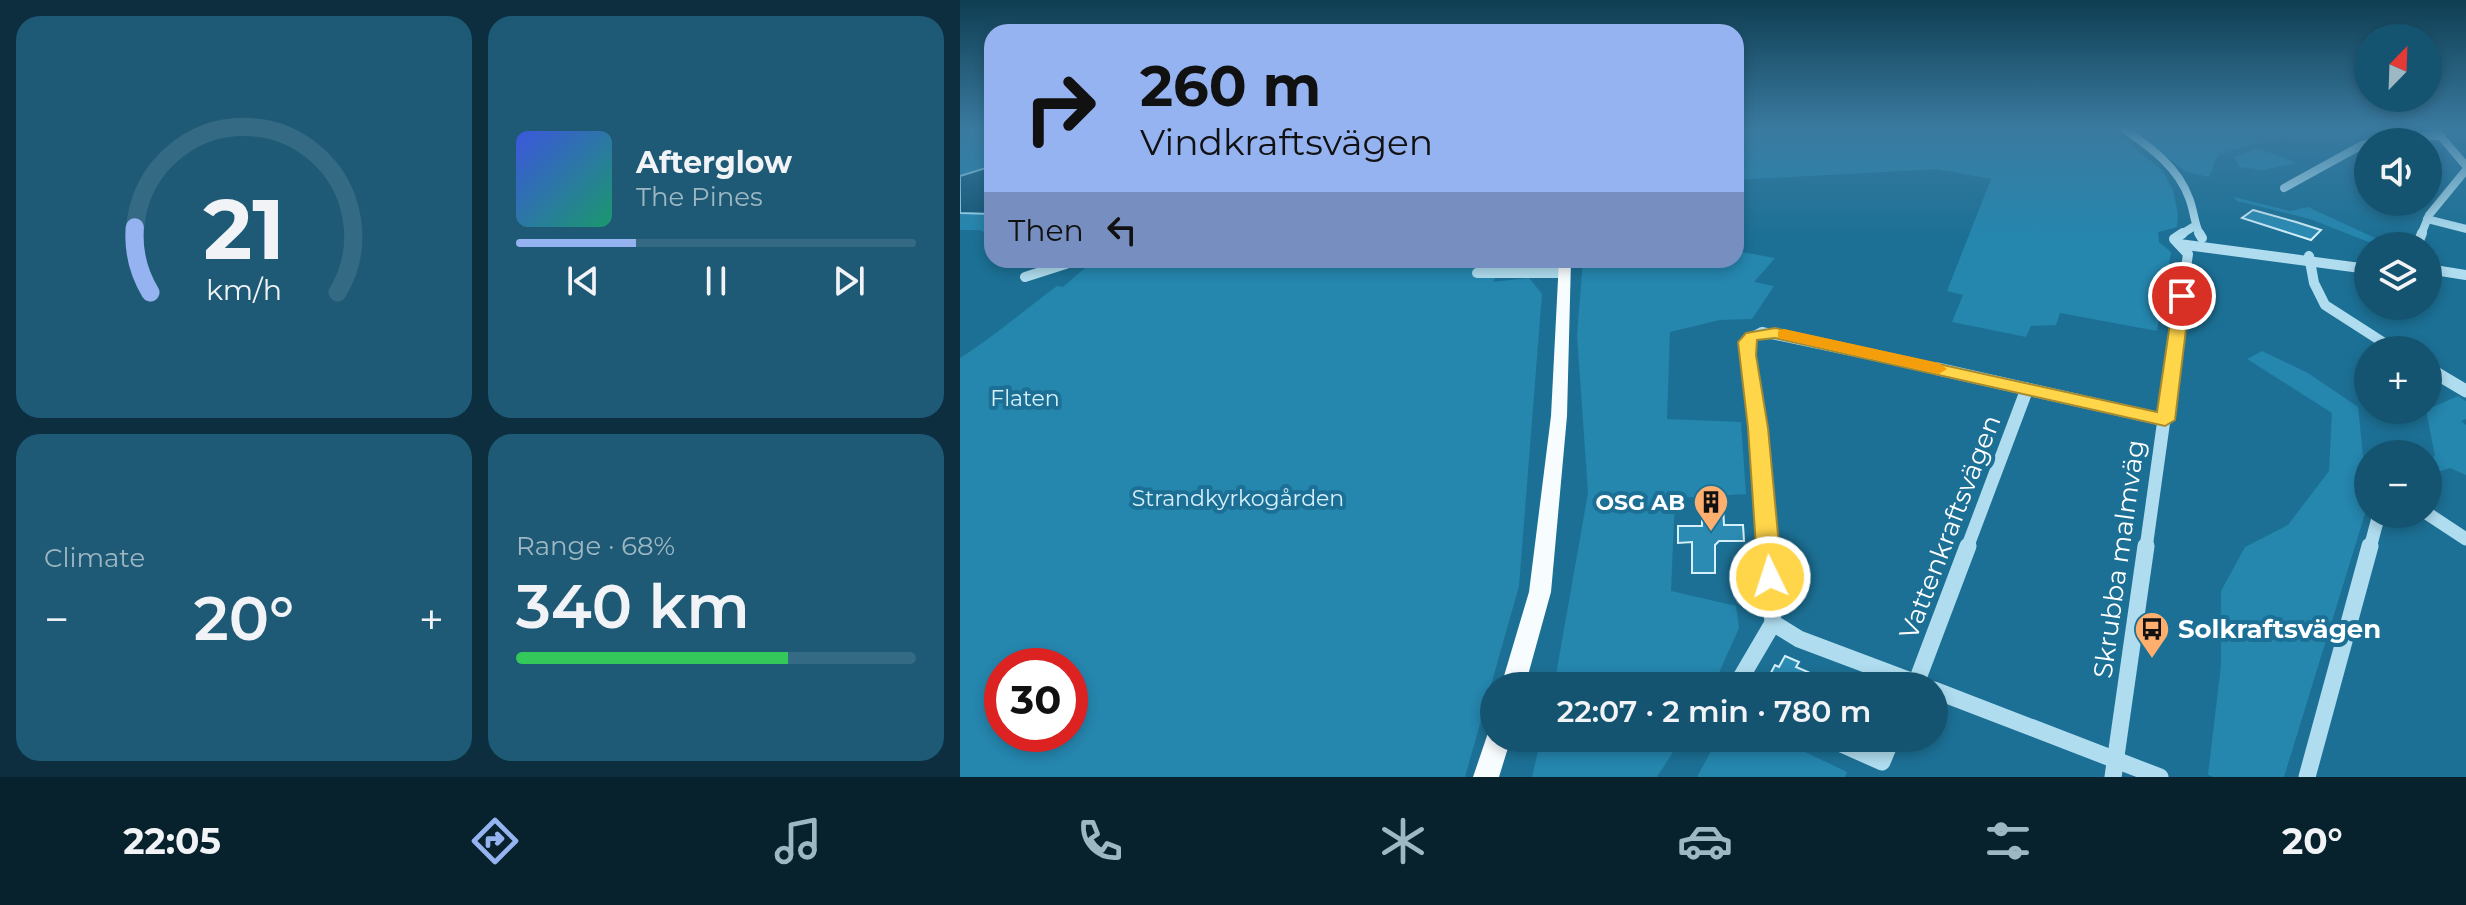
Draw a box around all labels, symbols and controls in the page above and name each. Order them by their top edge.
north arrow [2354,24,2442,112]
map controls [2354,24,2442,528]
text: 260 m [1140,52,1321,120]
icon: right [1008,56,1112,160]
text: Vindkraftsvägen [1140,120,1433,164]
button: sound [2354,128,2442,216]
text: Afterglow [636,144,792,181]
text: 21 [203,177,285,279]
text: The Pines [636,181,763,213]
icon: left [1100,208,1144,252]
text: Then [1008,212,1084,249]
button: layers [2354,232,2442,320]
icon: previous [561,259,605,303]
icon: pause [694,259,738,303]
icon: next [827,259,871,303]
pin [2148,262,2216,330]
text: km/h [206,272,282,307]
icon: arrive [2160,274,2204,318]
button: + [2354,336,2442,424]
park label: Flaten [990,385,1060,412]
street label: Vattenkraftsvägen [1893,410,2007,644]
street label: Skrubba malmväg [2086,438,2152,680]
button: − [2354,440,2442,528]
building icon: OSG AB [1692,483,1730,533]
park label: Strandkyrkogården [1132,485,1344,512]
place label: OSG AB [1596,489,1685,516]
text: Range · 68% [516,530,675,562]
position arrow [1728,535,1812,619]
text: Climate [44,542,145,574]
text: 340 km [516,570,750,643]
text: 20° [194,582,294,655]
text: − [44,592,69,646]
text: + [419,592,444,646]
bus stop icon: Solkraftsvägen [2133,610,2171,660]
place label: Solkraftsvägen [2178,613,2381,645]
speed limit sign: 30 [984,648,1088,752]
text: 22:07 · 2 min · 780 m [1557,693,1871,730]
icon: directions [467,813,523,869]
icon: music [770,813,826,869]
icon: phone [1072,813,1128,869]
icon: climate [1375,813,1431,869]
icon: car [1677,813,1733,869]
icon: filters [1980,813,2036,869]
text: 22:05 [123,819,221,863]
text: 20° [2282,819,2343,863]

